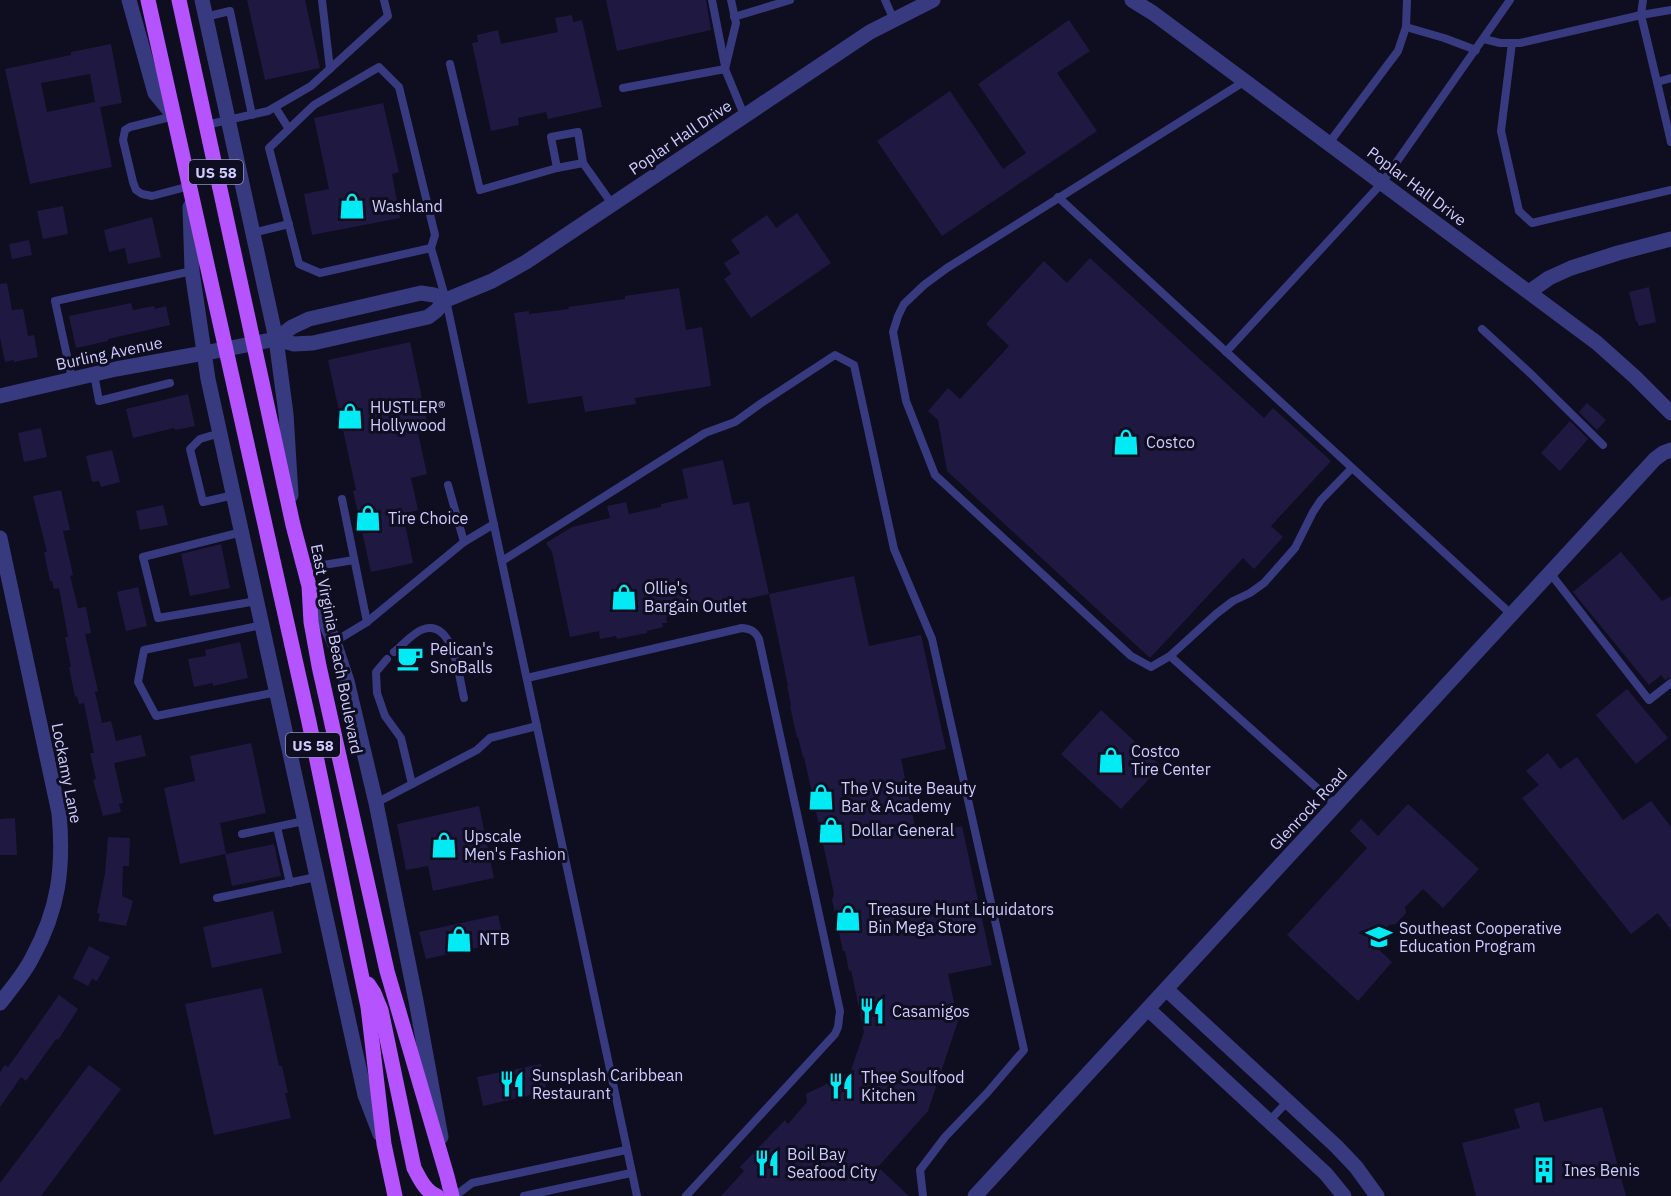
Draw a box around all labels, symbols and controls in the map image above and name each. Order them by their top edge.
street label: Poplar Hall Drive [625,95,735,179]
street label: Poplar Hall Drive [1363,142,1471,230]
road number: US 58 [189,160,243,184]
shop icon: Washland [337,191,367,221]
place label: Washland [372,196,443,216]
street label: Burling Avenue [54,332,164,374]
place label: HUSTLER® Hollywood [370,397,446,435]
shop icon: HUSTLER® Hollywood [335,401,365,431]
shop icon: Costco [1111,427,1141,457]
place label: Costco [1146,432,1195,452]
shop icon: Tire Choice [353,503,383,533]
place label: Tire Choice [388,508,468,528]
street label: East Virginia Beach Boulevard [307,542,367,756]
place label: Ollie's Bargain Outlet [644,578,747,616]
shop icon: Ollie's Bargain Outlet [609,582,639,612]
place label: Pelican's SnoBalls [430,639,494,677]
cafe icon: Pelican's SnoBalls [395,643,425,673]
street label: Lockamy Lane [47,721,87,825]
road number: US 58 [286,733,340,757]
place label: Costco Tire Center [1131,741,1211,779]
shop icon: Costco Tire Center [1096,745,1126,775]
street label: Glenrock Road [1265,764,1351,854]
place label: The V Suite Beauty Bar & Academy [841,778,976,816]
shop icon: The V Suite Beauty Bar & Academy [806,782,836,812]
shop icon: Dollar General [816,815,846,845]
place label: Dollar General [851,820,954,840]
place label: Upscale Men's Fashion [464,826,566,864]
shop icon: Upscale Men's Fashion [429,830,459,860]
place label: Treasure Hunt Liquidators Bin Mega Store [868,899,1054,937]
shop icon: Treasure Hunt Liquidators Bin Mega Store [833,903,863,933]
place label: Southeast Cooperative Education Program [1399,918,1562,956]
school or university icon: Southeast Cooperative Education Program [1364,922,1394,952]
shop icon: NTB [444,924,474,954]
place label: NTB [479,929,510,949]
restaurant icon: Casamigos [857,996,887,1026]
place label: Casamigos [892,1001,970,1021]
place label: Sunsplash Caribbean Restaurant [532,1065,683,1103]
place label: Thee Soulfood Kitchen [861,1067,965,1105]
restaurant icon: Sunsplash Caribbean Restaurant [497,1069,527,1099]
restaurant icon: Thee Soulfood Kitchen [826,1071,856,1101]
place label: Boil Bay Seafood City [787,1144,877,1182]
restaurant icon: Boil Bay Seafood City [752,1148,782,1178]
building icon: Ines Benis [1529,1155,1559,1185]
place label: Ines Benis [1564,1160,1640,1180]

